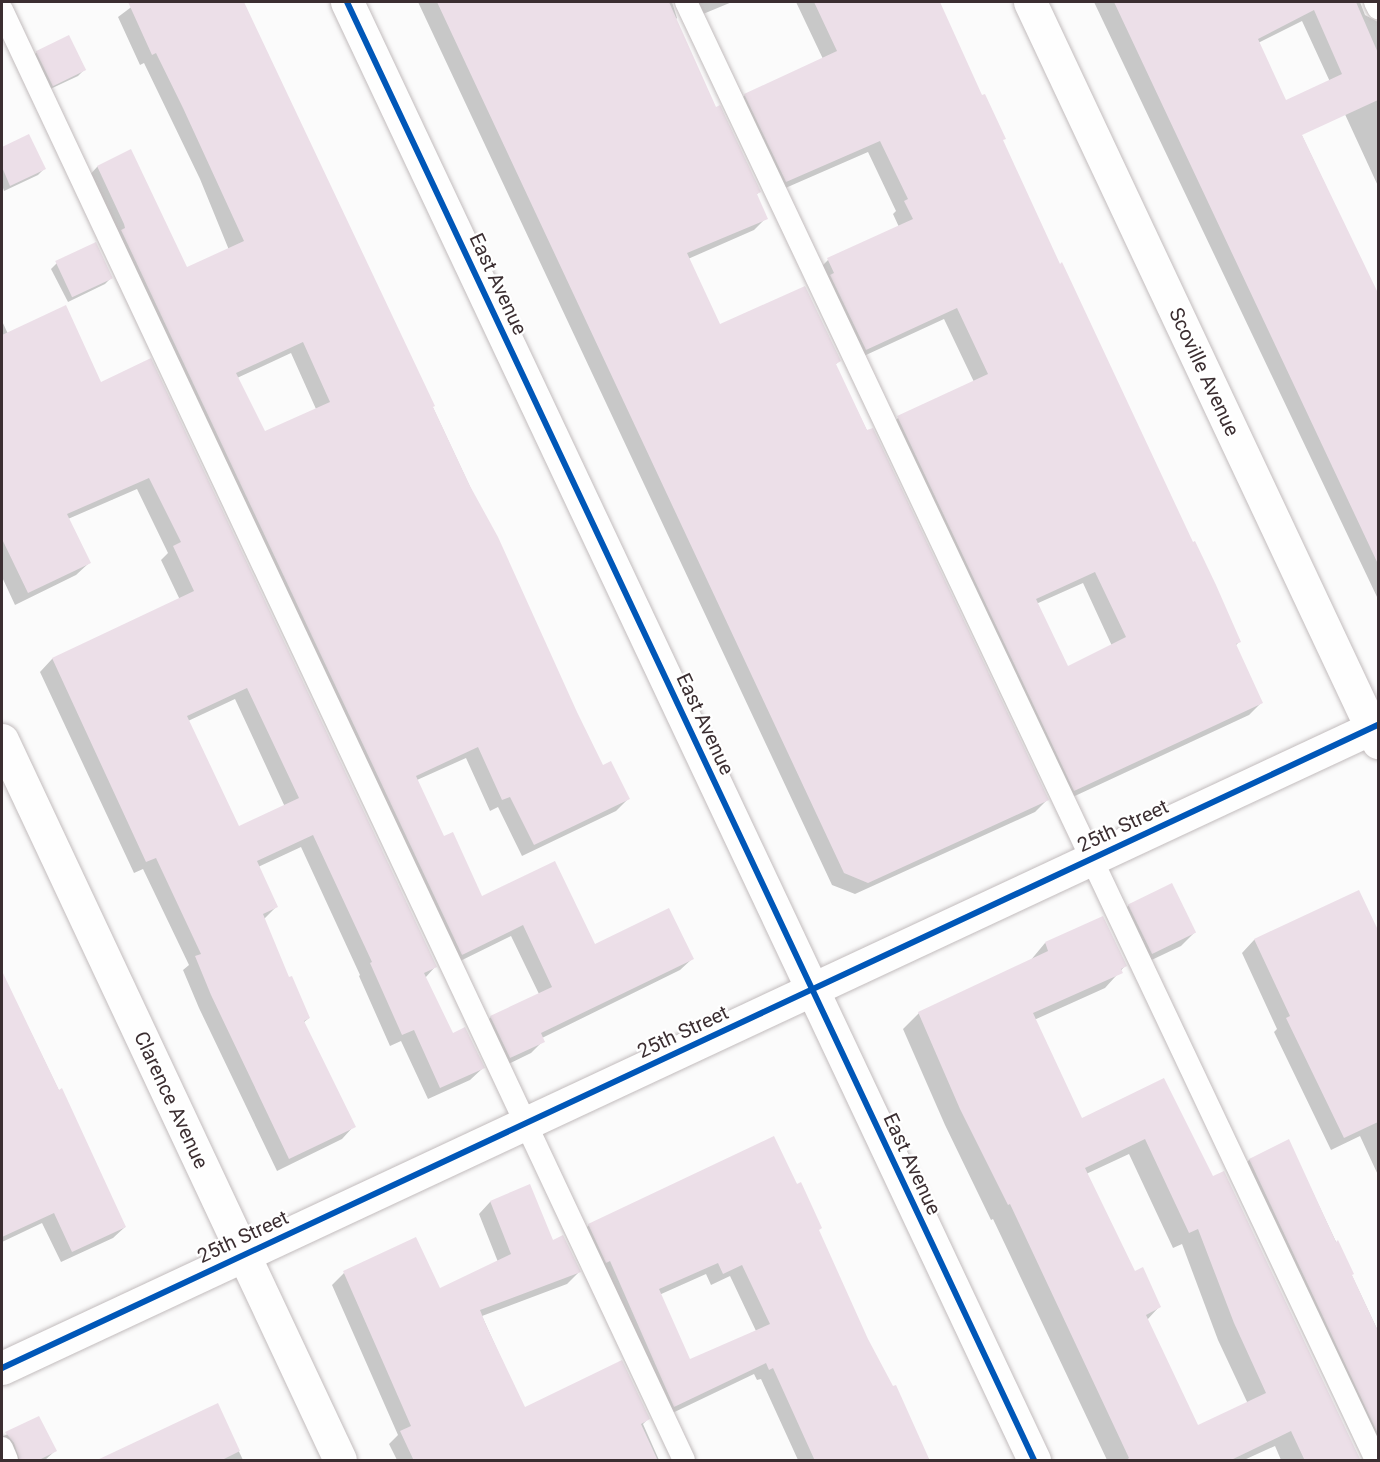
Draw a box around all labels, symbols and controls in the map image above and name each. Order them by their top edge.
street label: East Avenue [464,229,532,339]
street label: Scoville Avenue [1164,304,1244,440]
street label: East Avenue [671,669,739,779]
street label: 25th Street [1074,794,1172,858]
street label: 25th Street [634,1000,732,1064]
street label: Clarence Avenue [129,1028,213,1172]
street label: East Avenue [878,1109,946,1219]
street label: 25th Street [194,1205,292,1269]

